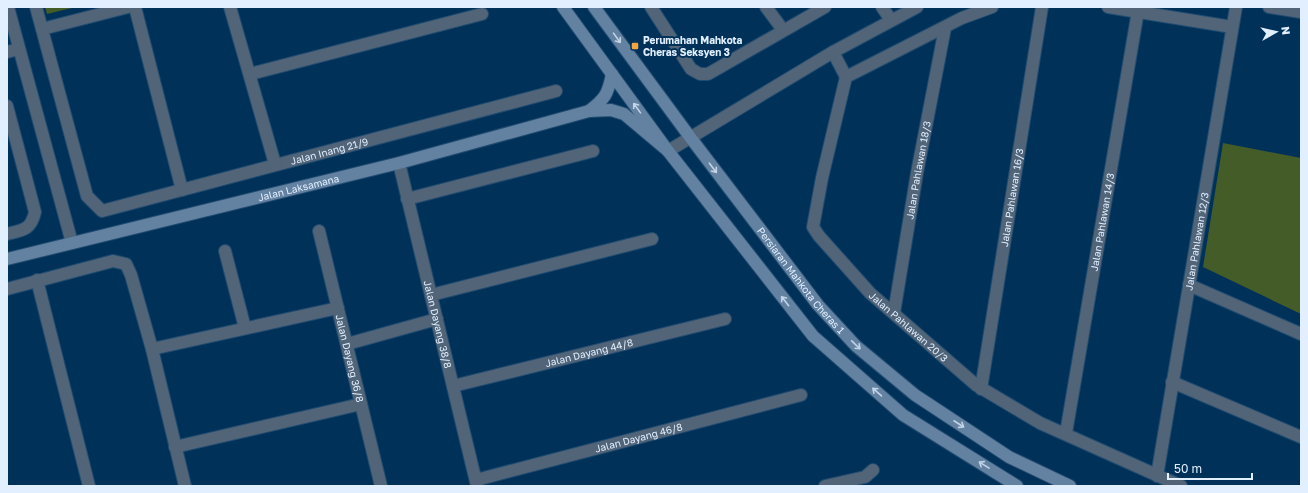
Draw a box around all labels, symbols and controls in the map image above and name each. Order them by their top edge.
north arrow [1256,12,1296,52]
text: N [1279,25,1293,36]
one-way arrow [613,33,622,44]
place label: Perumahan Mahkota Cheras Seksyen 3 [643,34,743,58]
marker: Perumahan Mahkota Cheras Seksyen 3 [630,41,640,51]
one-way arrow [633,103,641,114]
street label: Jalan Pahlawan 18/3 [904,120,933,220]
street label: Jalan Inang 21/9 [289,135,369,167]
street label: Jalan Pahlawan 16/3 [998,147,1025,248]
one-way arrow [709,162,718,173]
street label: Jalan Laksamana [257,172,340,203]
street label: Jalan Pahlawan 14/3 [1088,172,1116,272]
street label: Jalan Pahlawan 12/3 [1182,191,1211,291]
street label: Persiaran Mahkota Cheras 1 [755,225,847,336]
street label: Jalan Dayang 38/8 [422,279,454,369]
street label: Jalan Pahlawan 20/3 [867,289,951,364]
one-way arrow [781,296,790,307]
street label: Jalan Dayang 36/8 [334,313,366,403]
street label: Jalan Dayang 44/8 [544,336,634,369]
one-way arrow [851,340,861,350]
one-way arrow [872,388,882,397]
street label: Jalan Dayang 46/8 [593,420,684,455]
one-way arrow [953,420,964,428]
scale bar [1168,455,1252,481]
one-way arrow [978,461,990,469]
text: 50 m [1174,461,1202,476]

